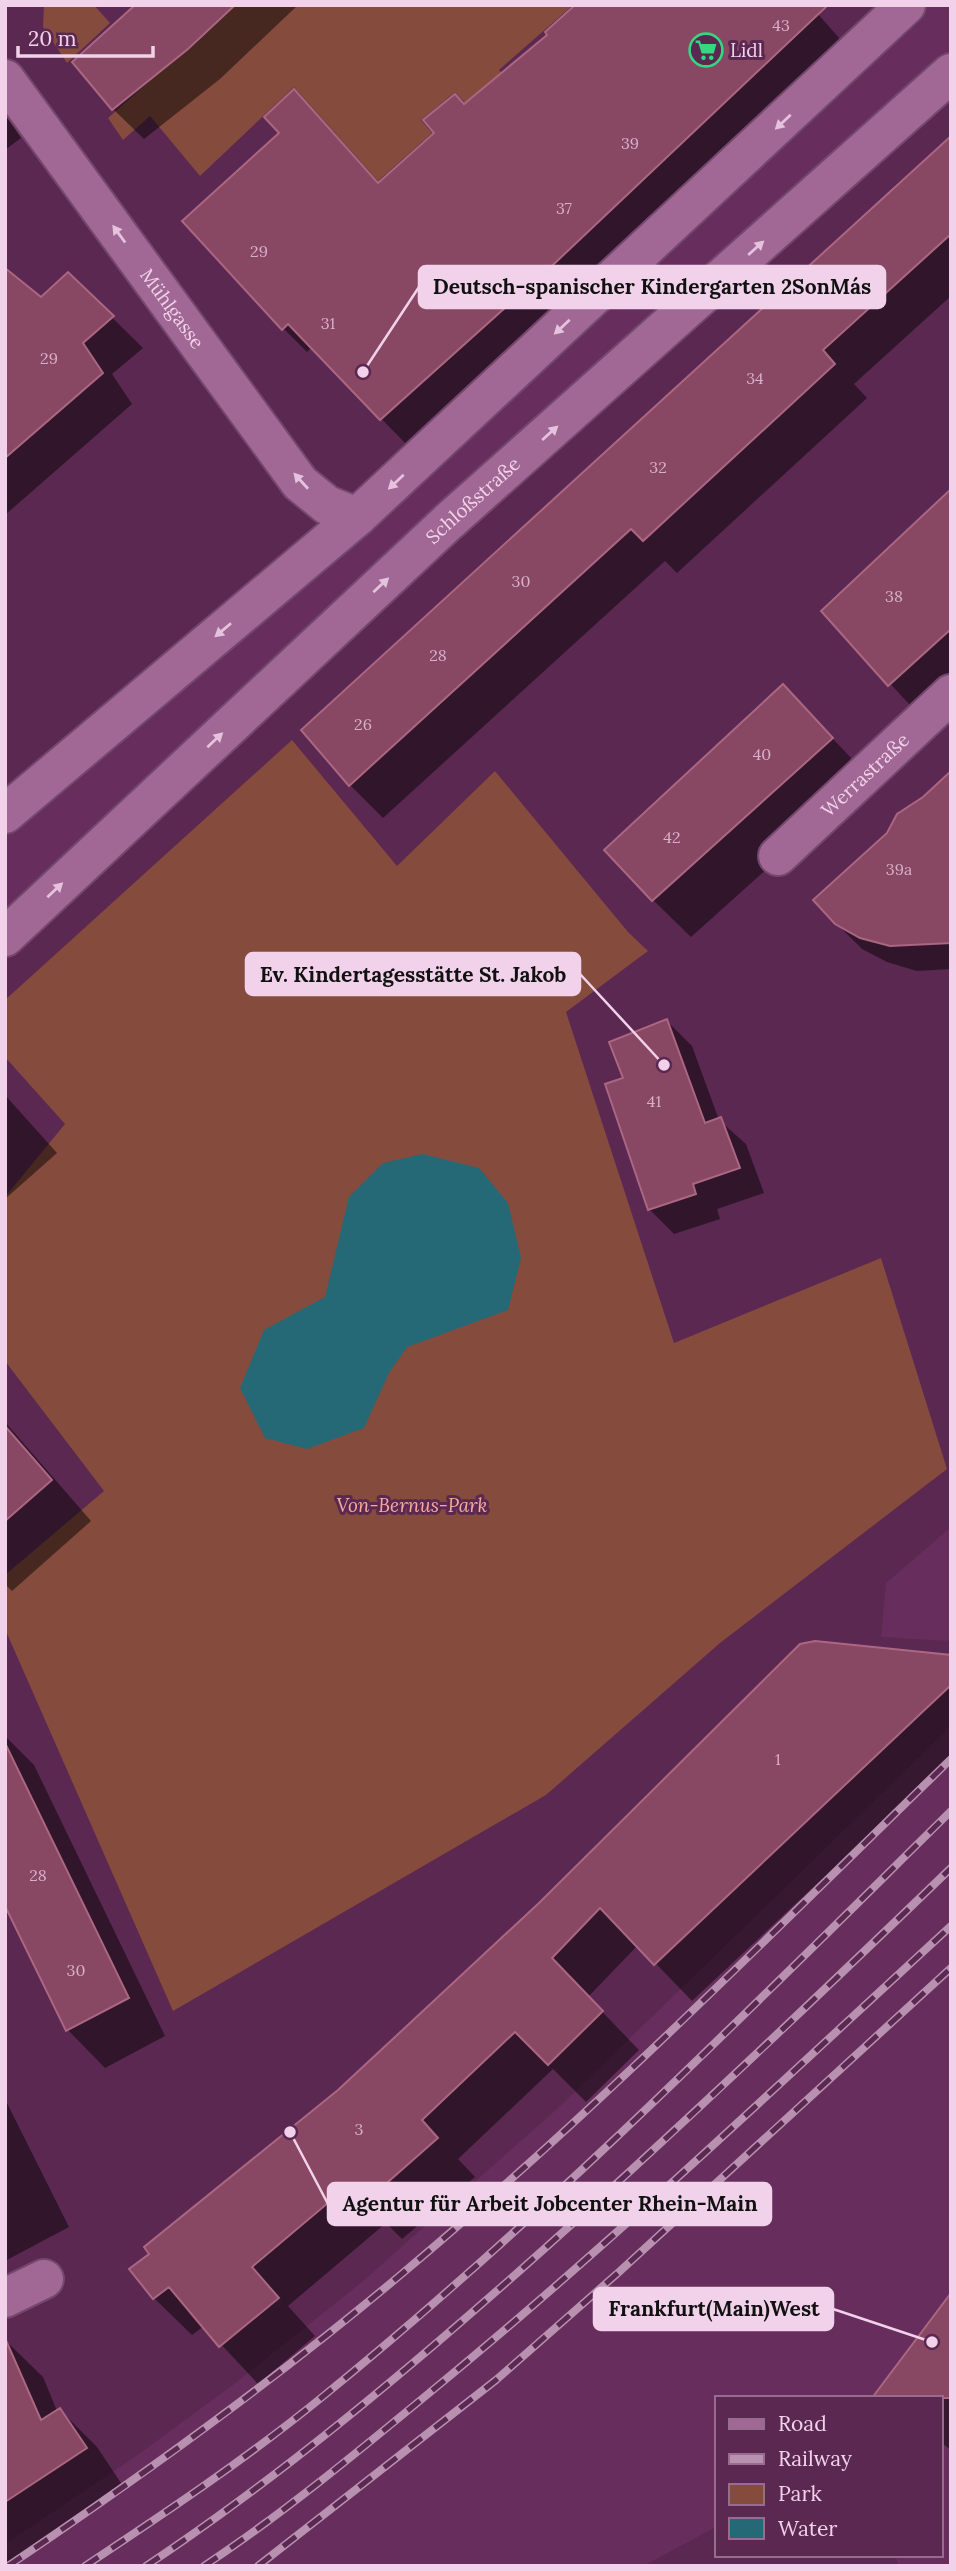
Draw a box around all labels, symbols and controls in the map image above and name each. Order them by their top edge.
scale bar [18,14,152,58]
house number: 43 [772,15,790,35]
text: 20 m [28,25,77,52]
supermarket icon: Lidl [687,31,725,69]
place label: Lidl [730,38,763,62]
one-way arrow [774,114,792,130]
house number: 39 [621,133,639,153]
house number: 37 [556,198,573,218]
one-way arrow [112,225,127,243]
one-way arrow [747,240,765,256]
house number: 29 [250,241,268,261]
street label: Mühlgasse [135,263,210,353]
callout: Deutsch-spanischer Kindergarten 2SonMás [419,266,885,308]
text: Deutsch-spanischer Kindergarten 2SonMás [433,273,871,300]
house number: 31 [321,313,336,333]
one-way arrow [554,318,571,334]
house number: 29 [40,348,58,368]
house number: 34 [746,368,764,388]
one-way arrow [541,425,558,441]
street label: Schloßstraße [421,452,525,549]
house number: 32 [649,457,667,477]
one-way arrow [293,472,309,490]
one-way arrow [388,473,405,489]
house number: 30 [512,571,530,591]
one-way arrow [372,577,389,593]
house number: 38 [885,586,903,606]
one-way arrow [214,622,232,638]
house number: 28 [429,645,447,665]
house number: 26 [354,714,372,734]
street label: Werrastraße [816,728,914,822]
one-way arrow [206,733,223,749]
house number: 40 [753,744,771,764]
house number: 42 [663,827,681,847]
house number: 39a [886,859,912,879]
one-way arrow [46,882,64,898]
callout: Ev. Kindertagesstätte St. Jakob [246,953,580,995]
text: Ev. Kindertagesstätte St. Jakob [260,961,566,988]
house number: 41 [647,1091,661,1111]
park label: Von-Bernus-Park [336,1493,488,1517]
house number: 1 [775,1749,781,1769]
house number: 28 [29,1865,47,1885]
house number: 30 [67,1960,85,1980]
house number: 3 [355,2119,364,2139]
callout: Agentur für Arbeit Jobcenter Rhein-Main [328,2183,771,2225]
text: Agentur für Arbeit Jobcenter Rhein-Main [342,2190,758,2217]
callout: Frankfurt(Main)West [594,2288,833,2330]
text: Frankfurt(Main)West [608,2295,820,2322]
legend [715,2396,942,2557]
text: Road [778,2410,827,2437]
text: Railway [778,2445,852,2472]
text: Park [778,2480,822,2507]
text: Water [778,2515,837,2542]

